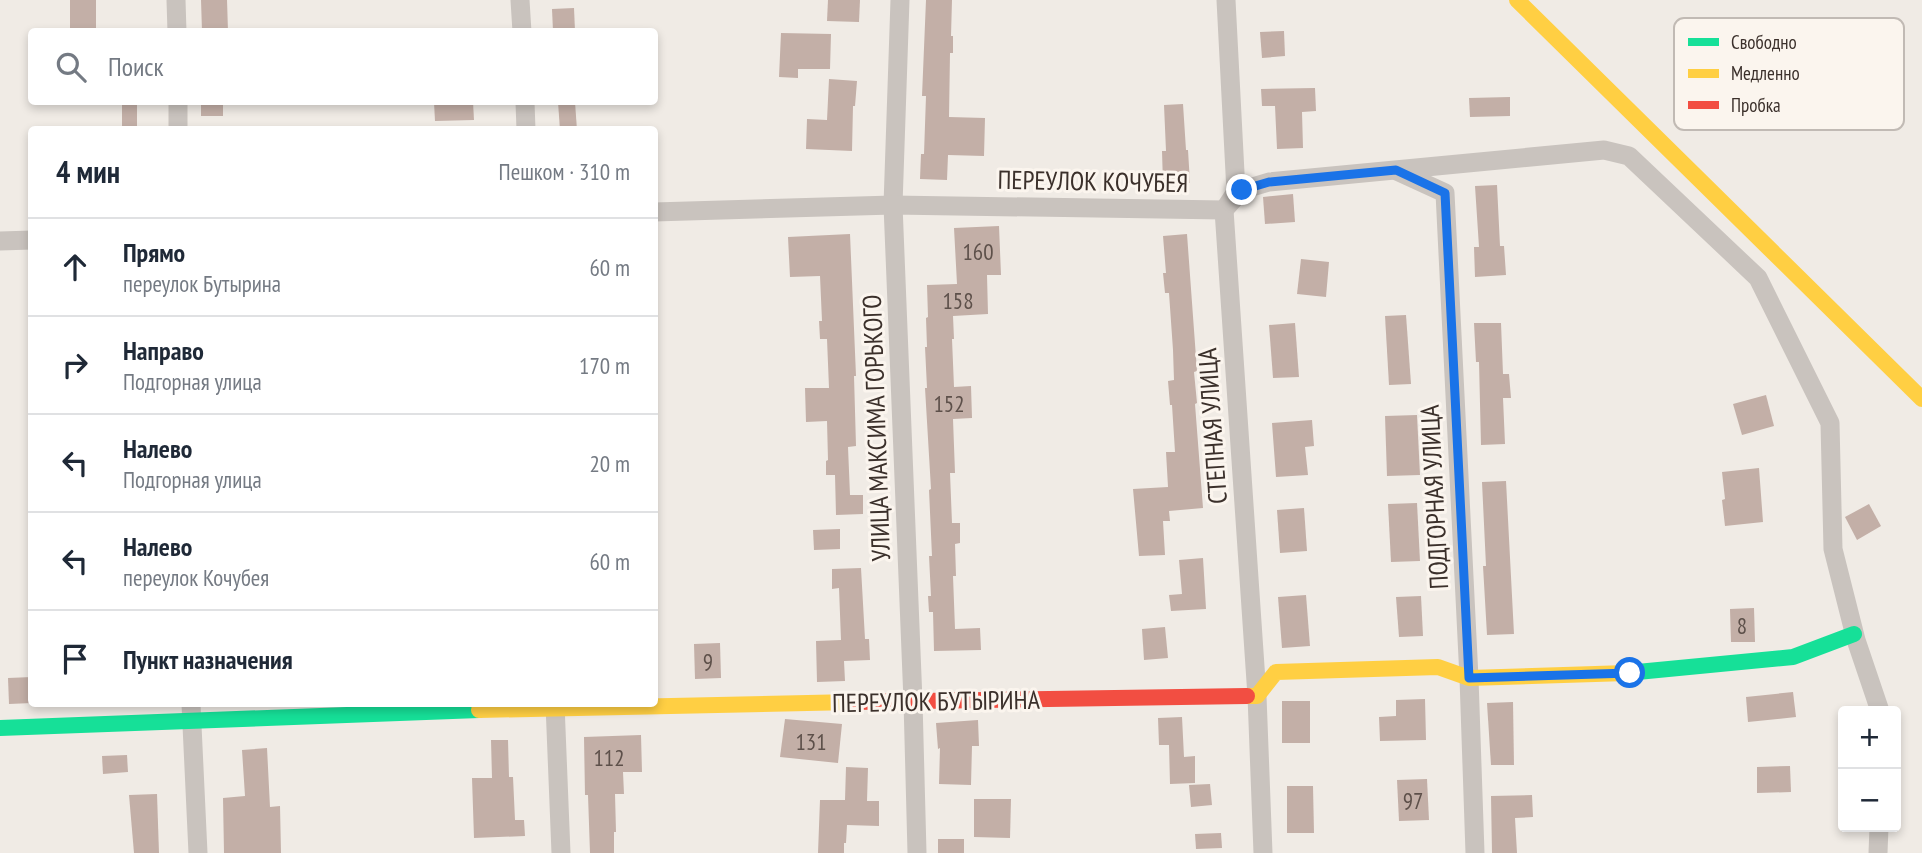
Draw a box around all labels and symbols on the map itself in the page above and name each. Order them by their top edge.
legend [1674,18,1904,130]
text: Свободно [1731,30,1797,54]
text: Медленно [1731,61,1800,85]
text: Пробка [1731,93,1781,117]
street label: ПЕРЕУЛОК КОЧУБЕЯ [997,163,1189,199]
route end [1226,174,1257,205]
house number: 160 [962,237,994,266]
house number: 158 [942,286,974,315]
street label: УЛИЦА МАКСИМА ГОРЬКОГО [855,294,897,562]
street label: СТЕПНАЯ УЛИЦА [1190,346,1234,505]
house number: 152 [933,389,965,418]
street label: ПОДГОРНАЯ УЛИЦА [1413,403,1455,590]
house number: 8 [1737,611,1747,640]
house number: 9 [703,647,713,676]
route start [1614,657,1645,688]
street label: ПЕРЕУЛОК БУТЫРИНА [832,683,1041,719]
house number: 131 [795,727,827,756]
house number: 112 [593,743,625,772]
house number: 97 [1403,786,1423,815]

